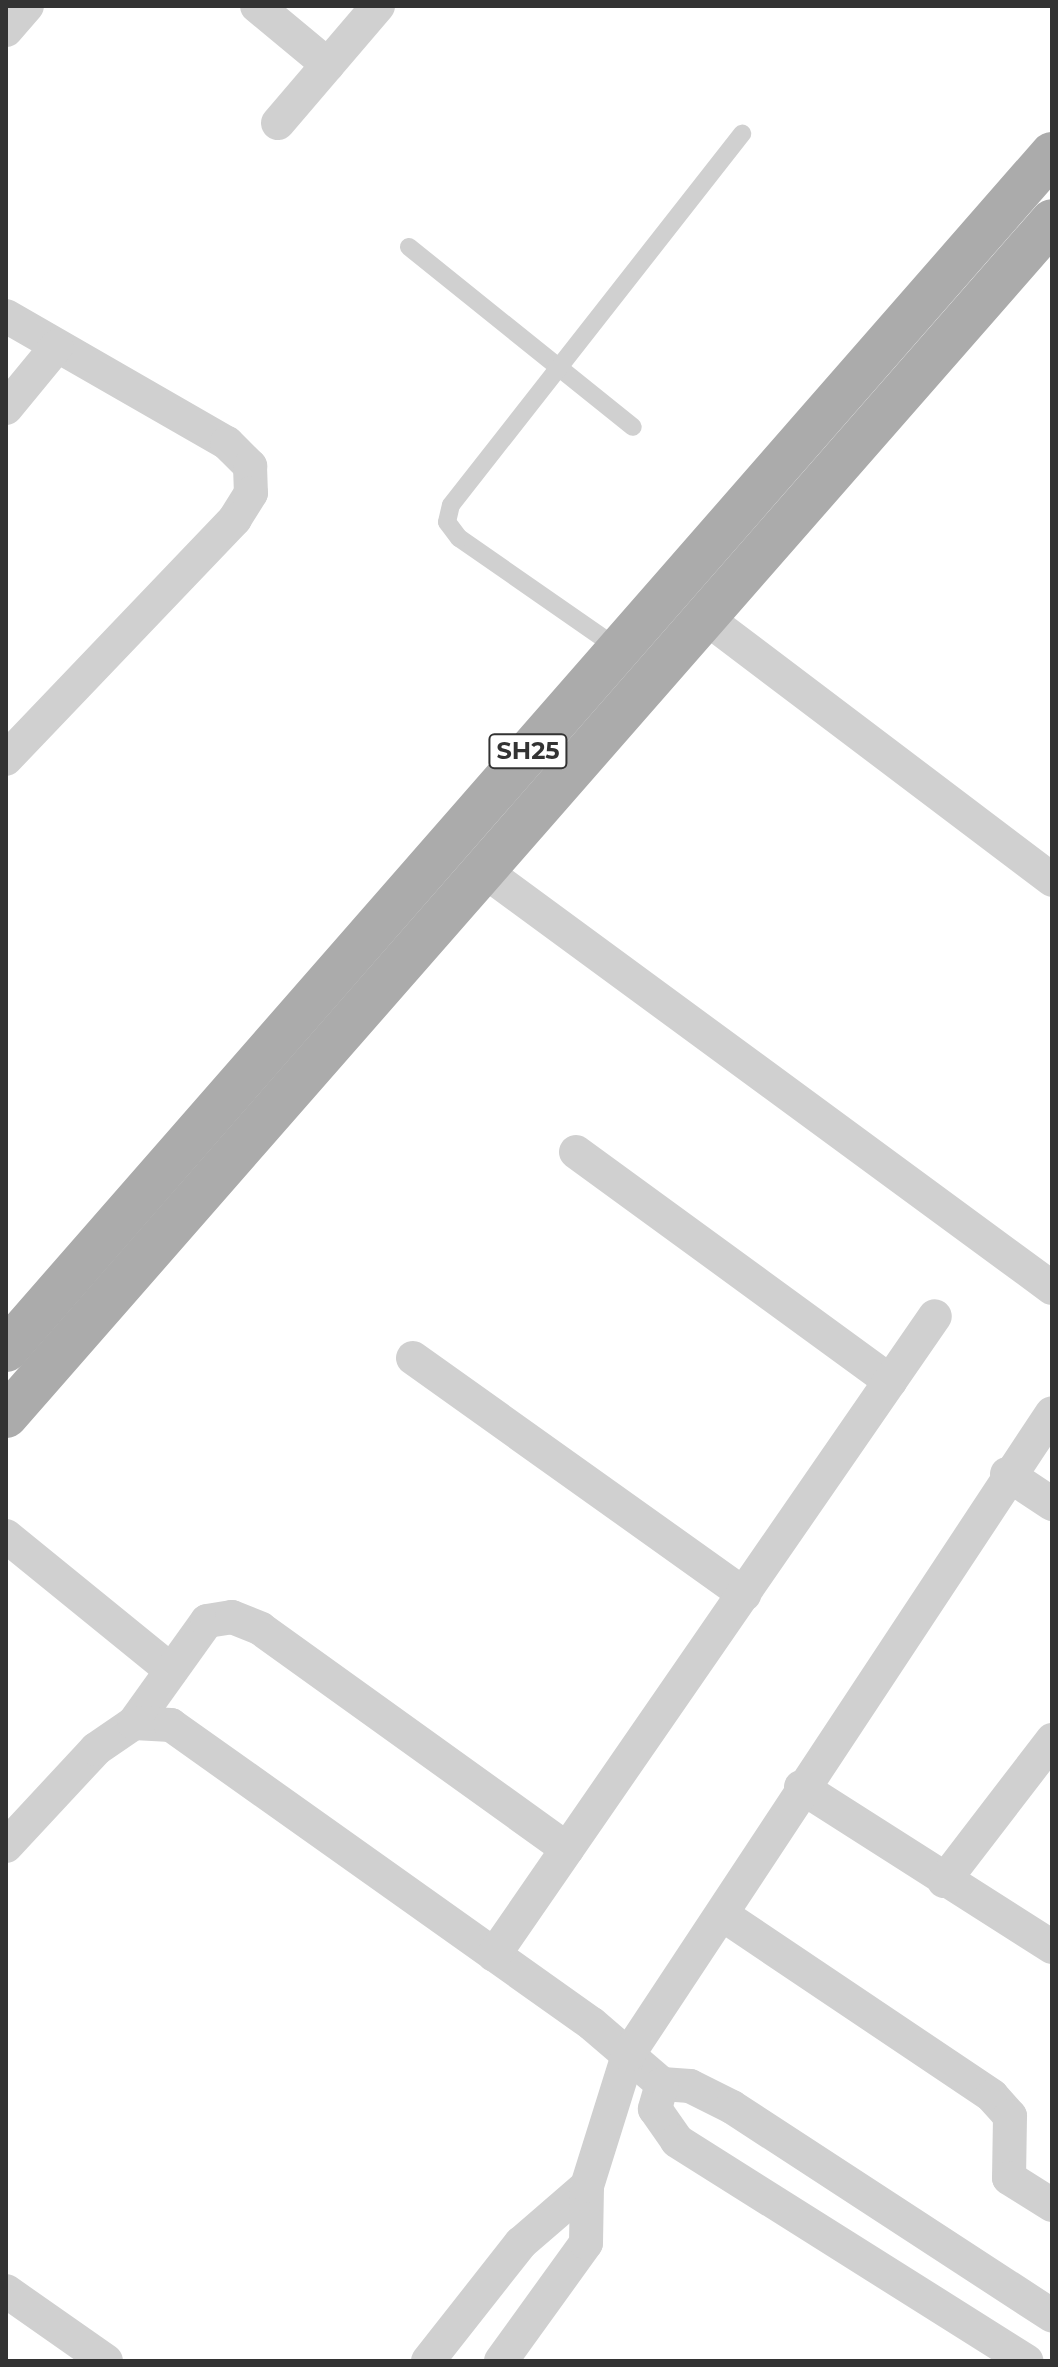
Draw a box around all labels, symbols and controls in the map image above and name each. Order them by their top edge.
road number: SH25 [488,731,568,771]

